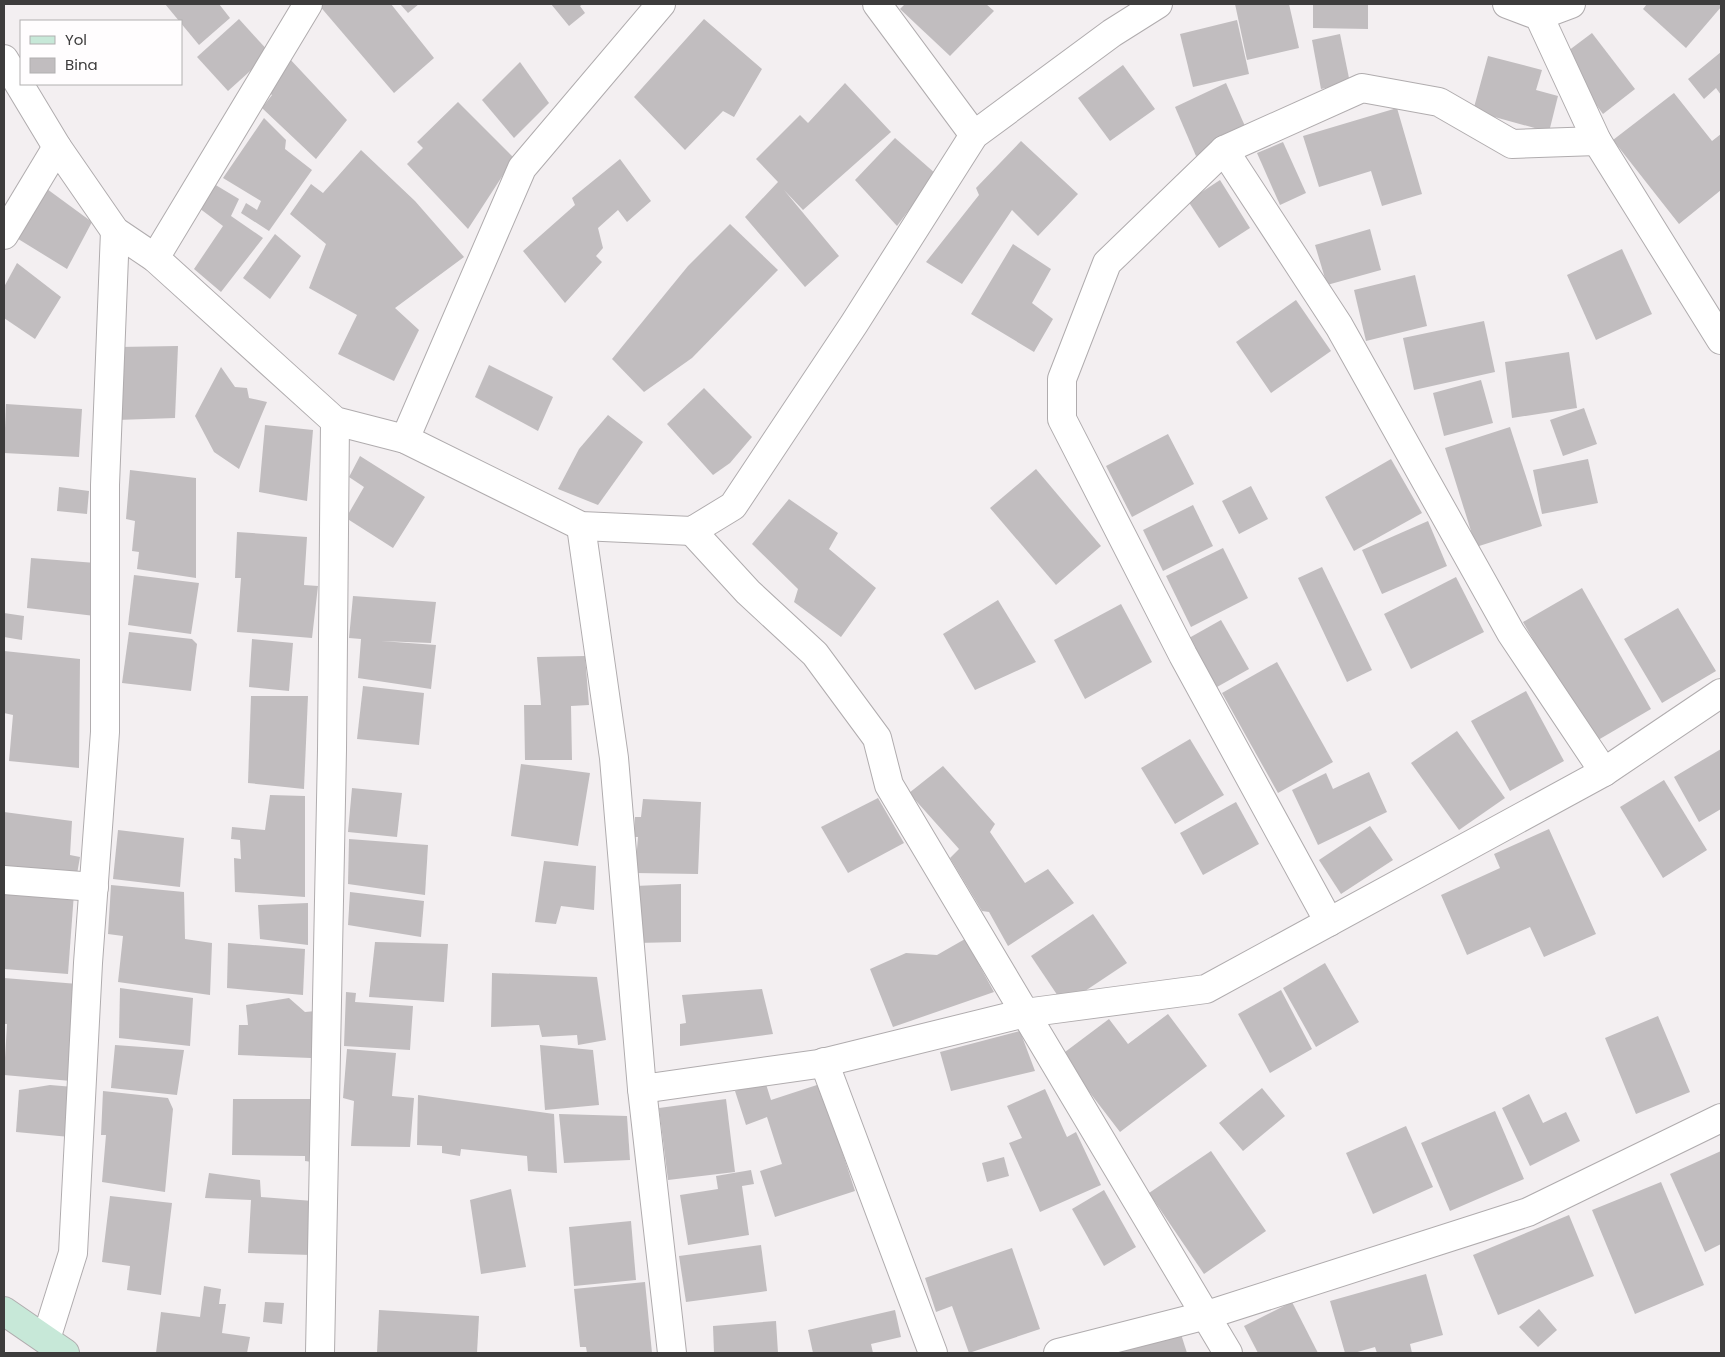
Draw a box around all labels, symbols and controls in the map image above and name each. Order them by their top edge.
legend [20,20,182,85]
text: Yol [65,29,87,50]
text: Bina [65,54,98,75]

